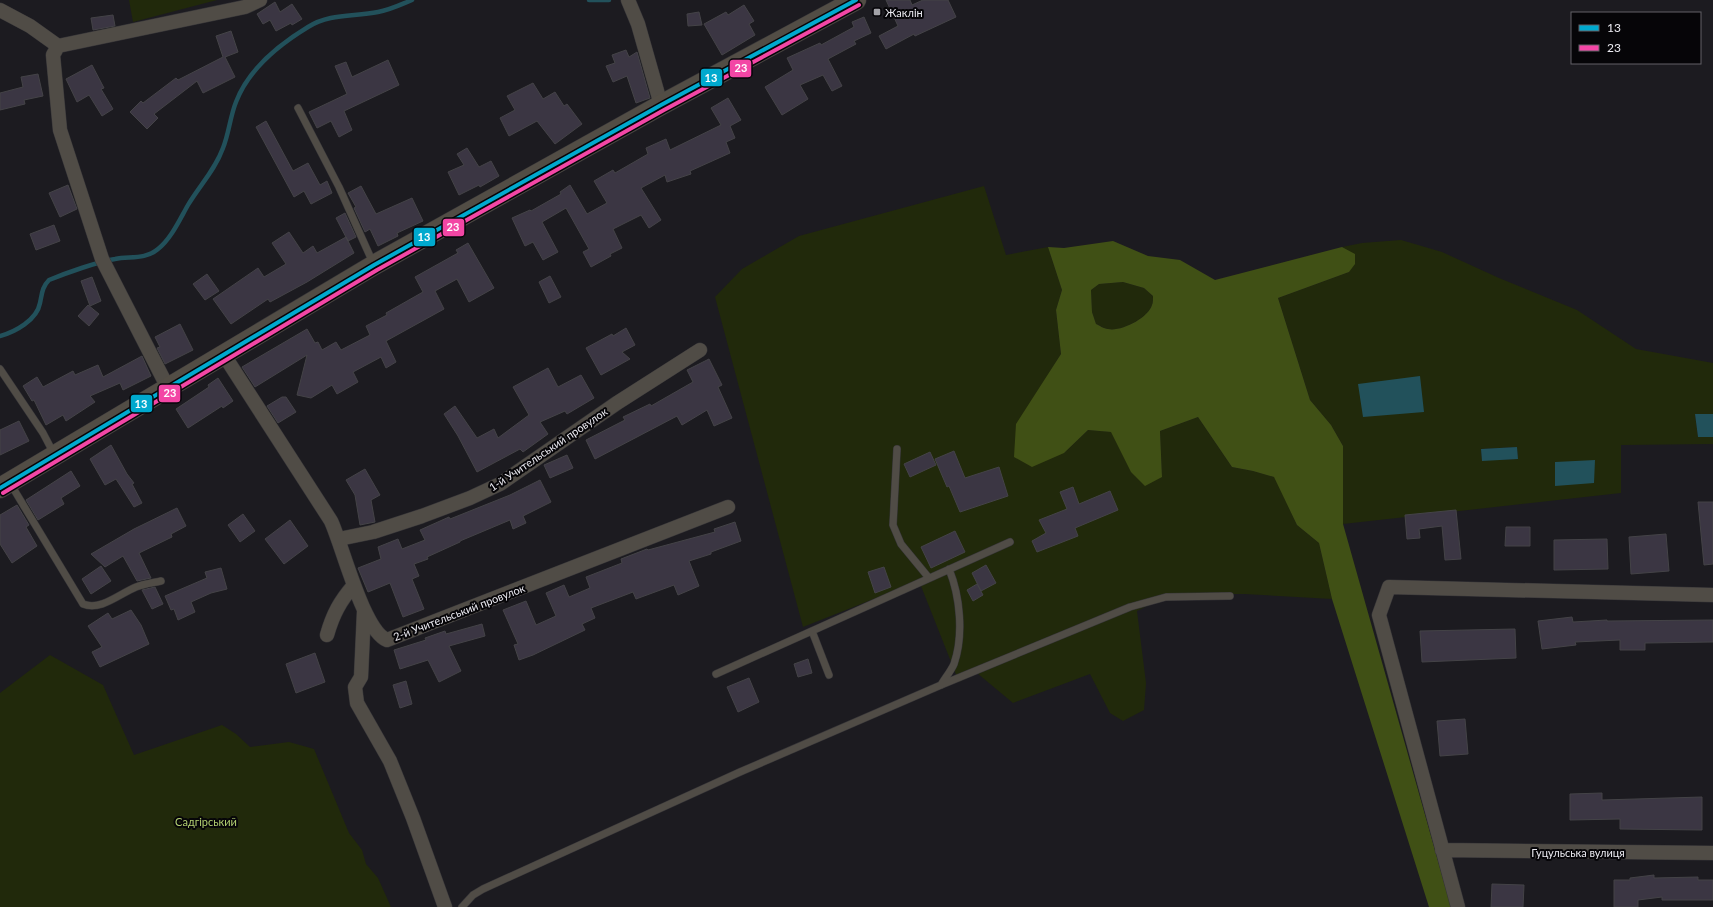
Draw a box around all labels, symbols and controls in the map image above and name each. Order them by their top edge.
place label: Жаклін [885,6,923,19]
marker: Жаклін [872,7,882,17]
legend [1571,12,1701,64]
text: 13 [1607,20,1621,35]
text: 23 [1607,40,1621,55]
line badge: 23 [729,59,752,78]
text: 23 [735,61,747,74]
line badge: 13 [700,68,723,87]
text: 13 [705,71,717,84]
line badge: 23 [442,218,465,237]
text: 23 [447,220,459,233]
line badge: 13 [413,227,436,247]
text: 13 [418,230,430,243]
line badge: 23 [158,384,181,403]
text: 23 [164,386,176,399]
line badge: 13 [130,394,153,413]
text: 13 [135,397,147,410]
street label: 1-й Учительський провулок [486,404,610,494]
street label: 2-й Учительський провулок [391,581,527,643]
park label: Садгірський [175,815,237,828]
street label: Гуцульська вулиця [1531,846,1625,859]

